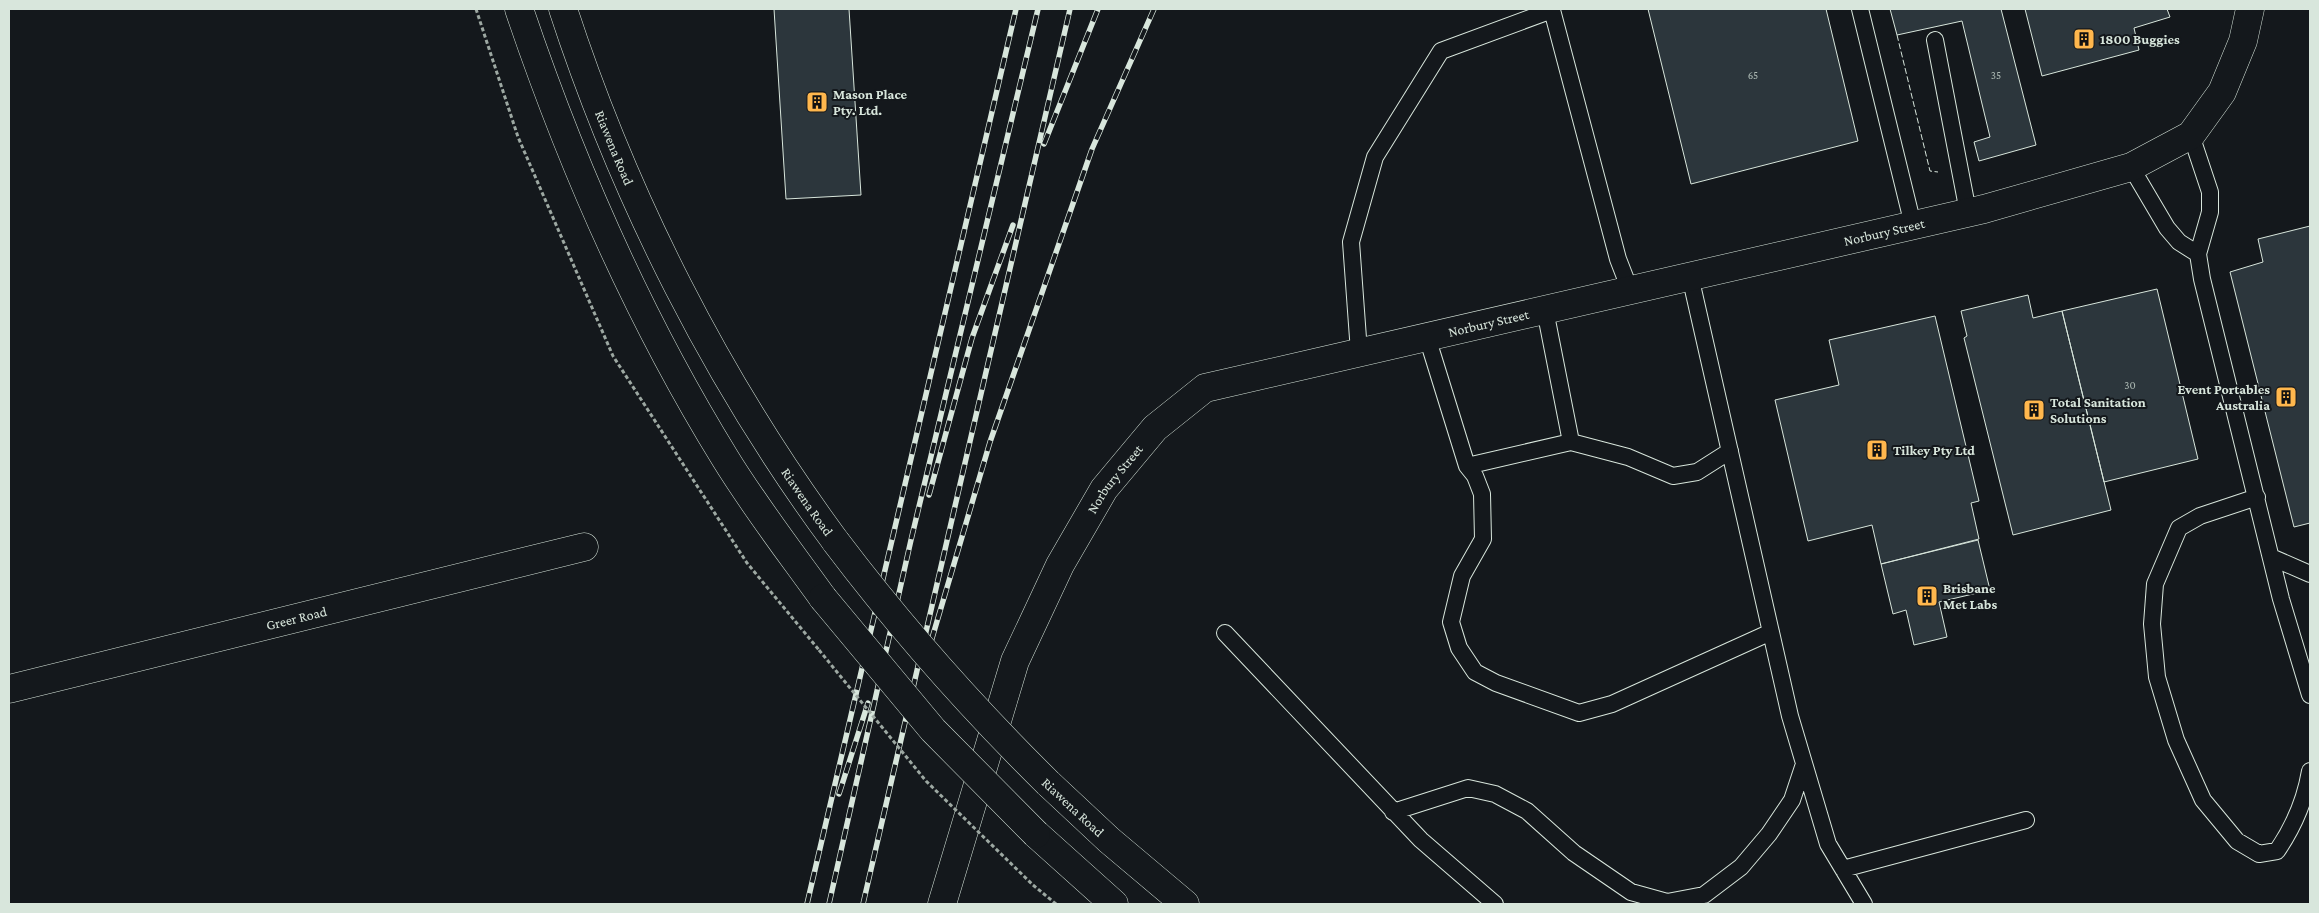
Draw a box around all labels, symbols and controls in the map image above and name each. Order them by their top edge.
building icon: 1800 Buggies [2072,27,2096,51]
place label: 1800 Buggies [2100,31,2180,47]
house number: 65 [1748,69,1758,81]
house number: 35 [1991,69,2001,81]
place label: Mason Place Pty. Ltd. [833,86,908,118]
building icon: Mason Place Pty. Ltd. [805,90,829,114]
street label: Riawena Road [592,108,637,188]
street label: Norbury Street [1842,215,1927,249]
street label: Norbury Street [1446,306,1531,340]
house number: 30 [2124,379,2136,391]
place label: Event Portables Australia [2177,381,2270,413]
building icon: Event Portables Australia [2274,385,2298,409]
place label: Total Sanitation Solutions [2050,394,2146,426]
building icon: Total Sanitation Solutions [2022,398,2046,422]
building icon: Tilkey Pty Ltd [1865,438,1889,462]
street label: Norbury Street [1084,441,1146,516]
place label: Tilkey Pty Ltd [1893,442,1975,458]
street label: Riawena Road [778,465,837,539]
place label: Brisbane Met Labs [1943,580,1997,612]
building icon: Brisbane Met Labs [1915,584,1939,608]
street label: Greer Road [264,603,329,633]
street label: Riawena Road [1039,774,1108,840]

